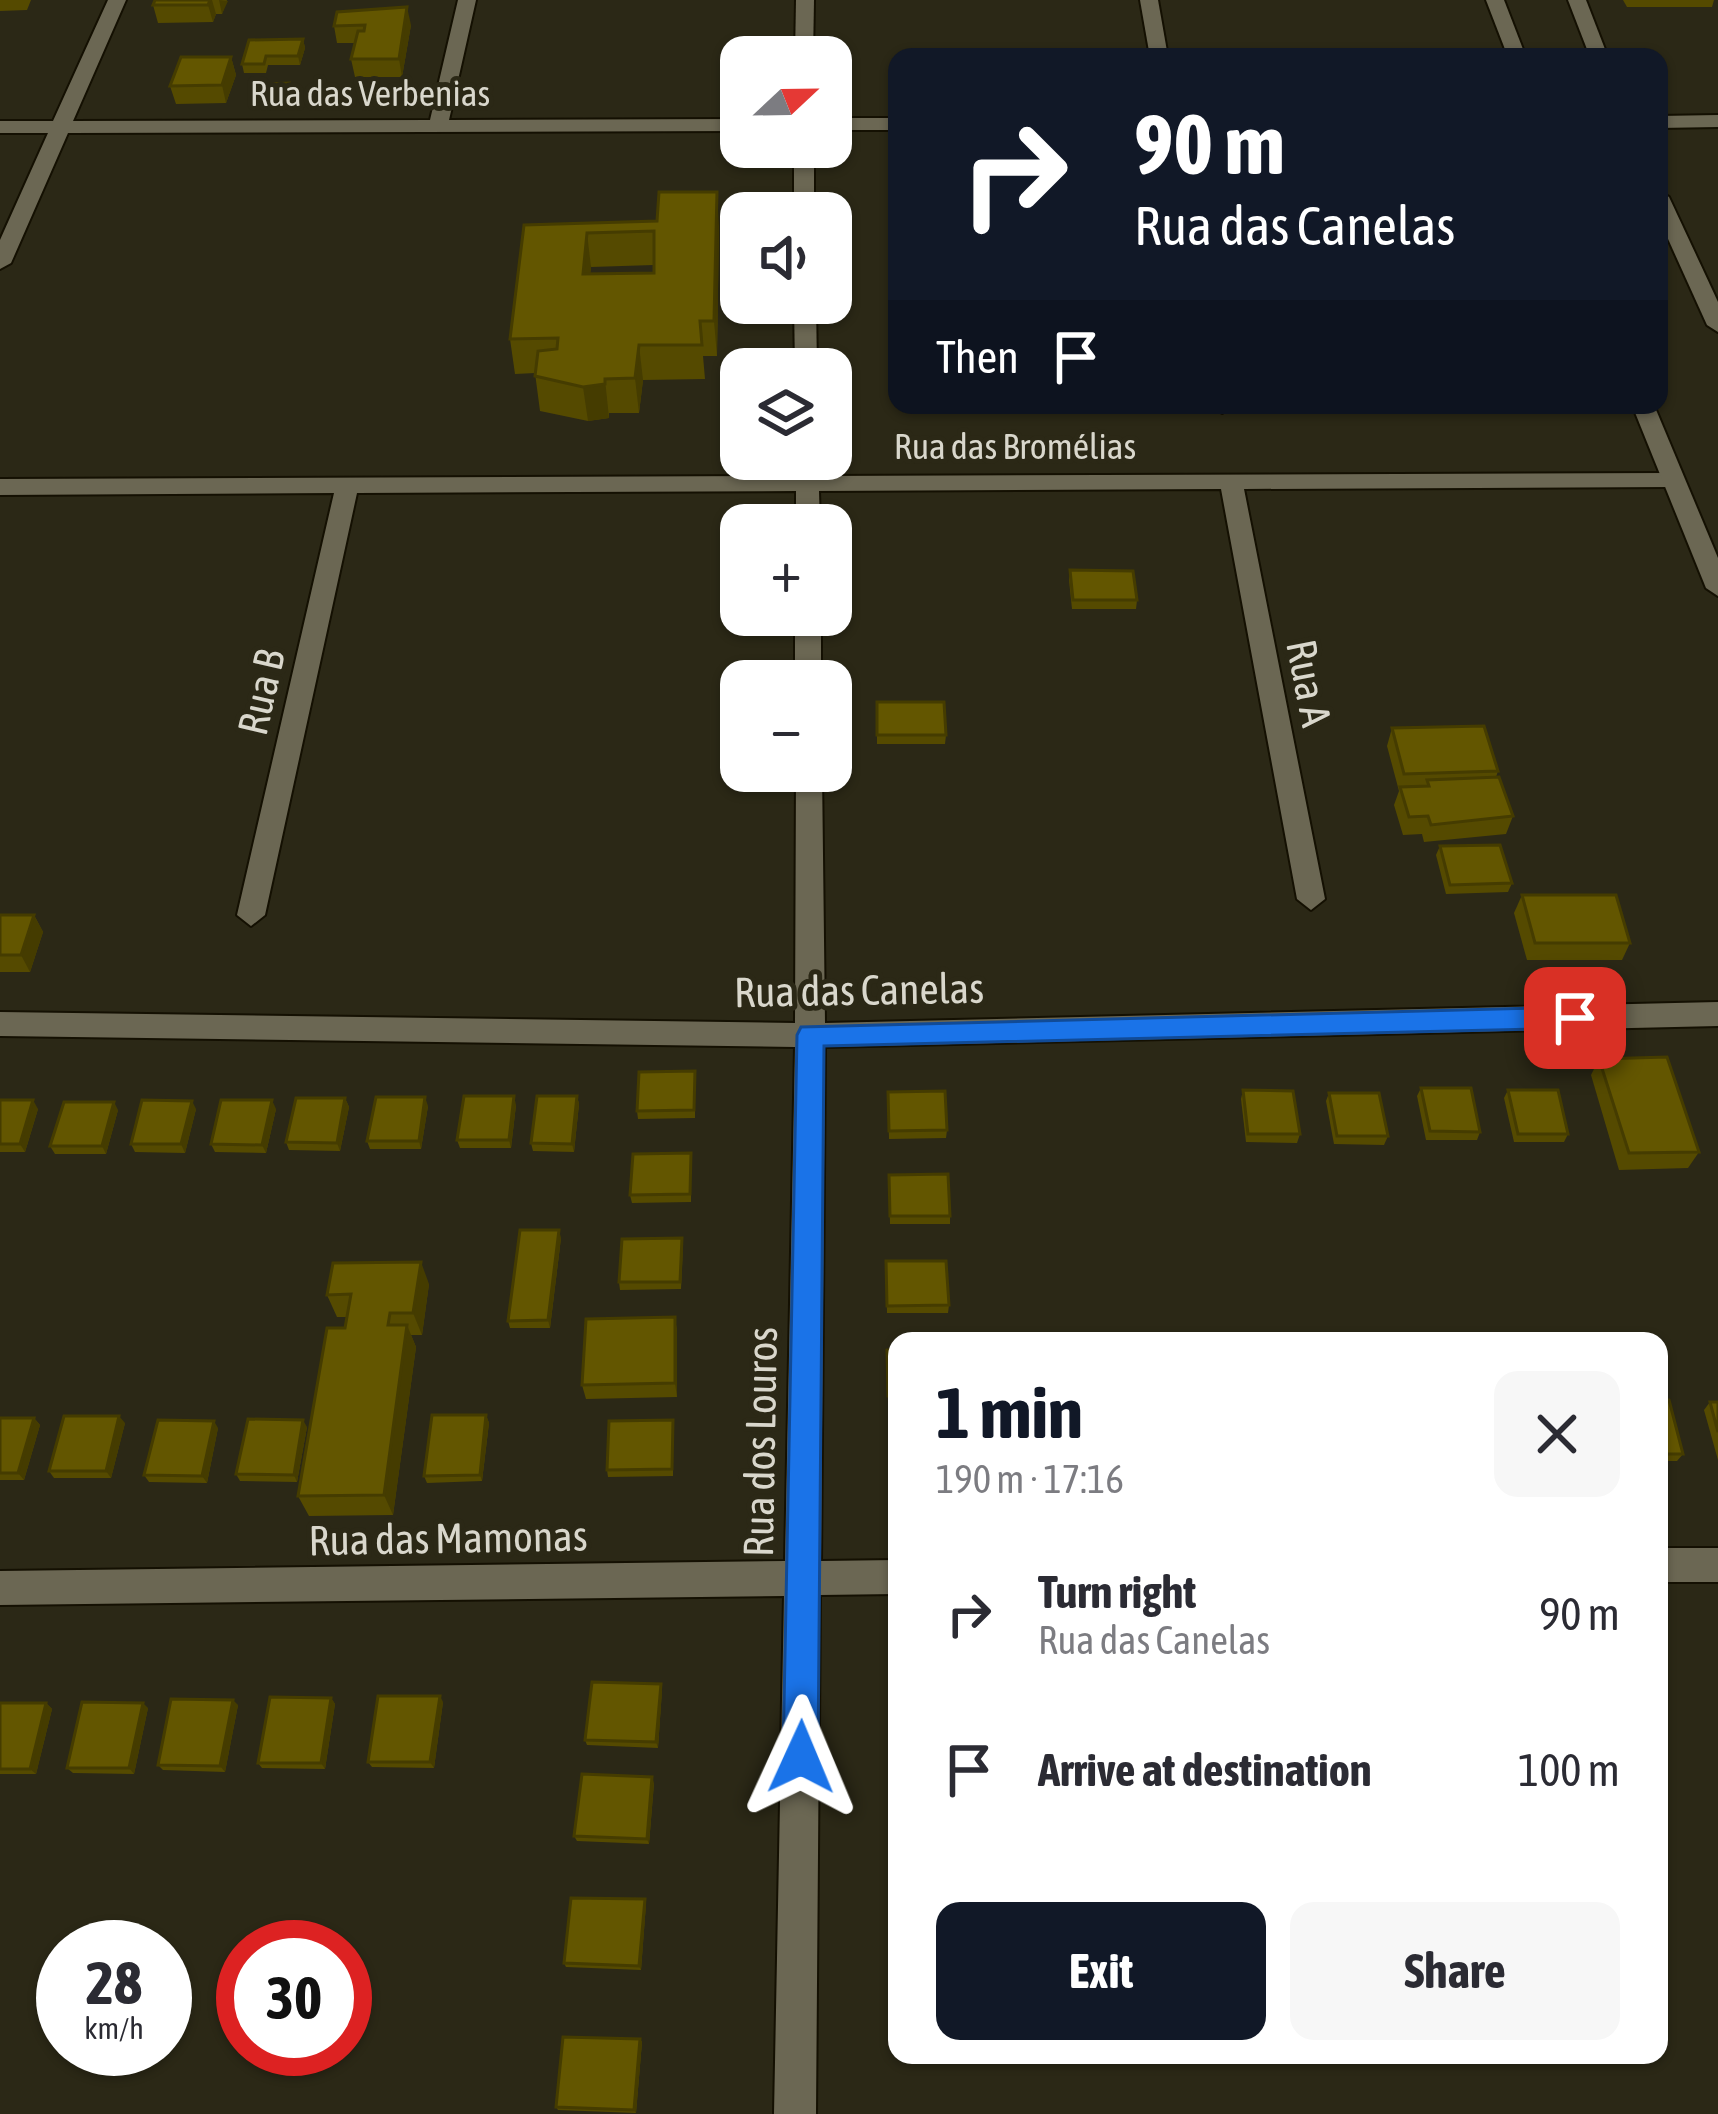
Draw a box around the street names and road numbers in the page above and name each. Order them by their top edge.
street label: Rua das Verbenias [250,72,490,114]
street label: Rua das Bromélias [894,425,1136,467]
street label: Rua A [1277,636,1341,731]
street label: Rua B [228,644,294,740]
street label: Rua das Canelas [734,964,984,1016]
street label: Rua dos Louros [734,1327,786,1557]
street label: Rua das Mamonas [308,1512,588,1564]

